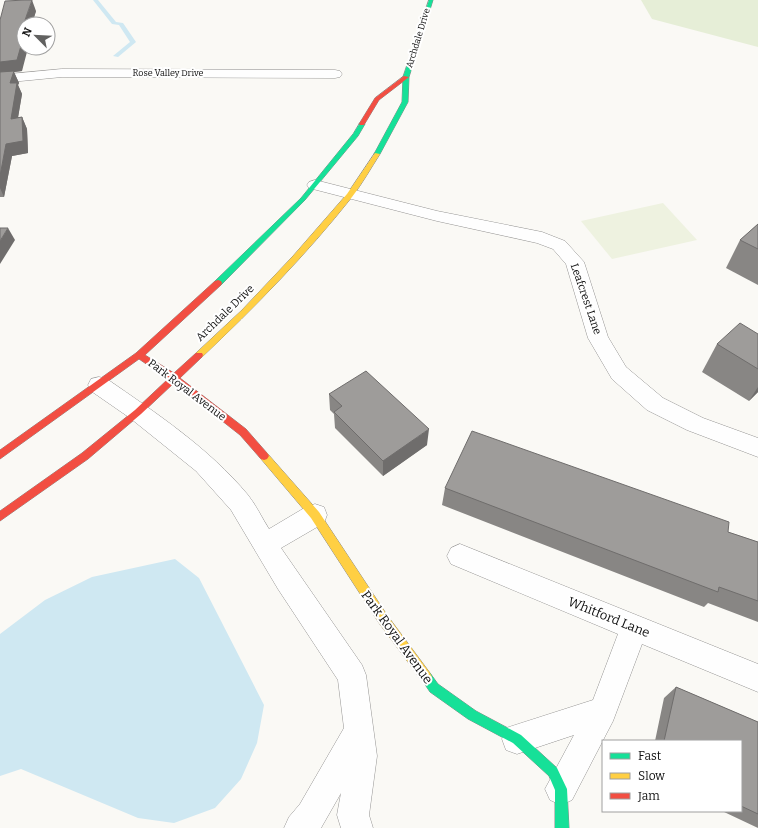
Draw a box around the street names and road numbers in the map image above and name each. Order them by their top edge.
street label: Archdale Drive [404,7,432,69]
street label: Rose Valley Drive [133,68,204,78]
street label: Leafcrest Lane [568,262,604,336]
street label: Archdale Drive [193,282,257,344]
street label: Park Royal Avenue [145,356,229,424]
street label: Park Royal Avenue [358,588,436,686]
street label: Whitford Lane [566,594,652,640]

